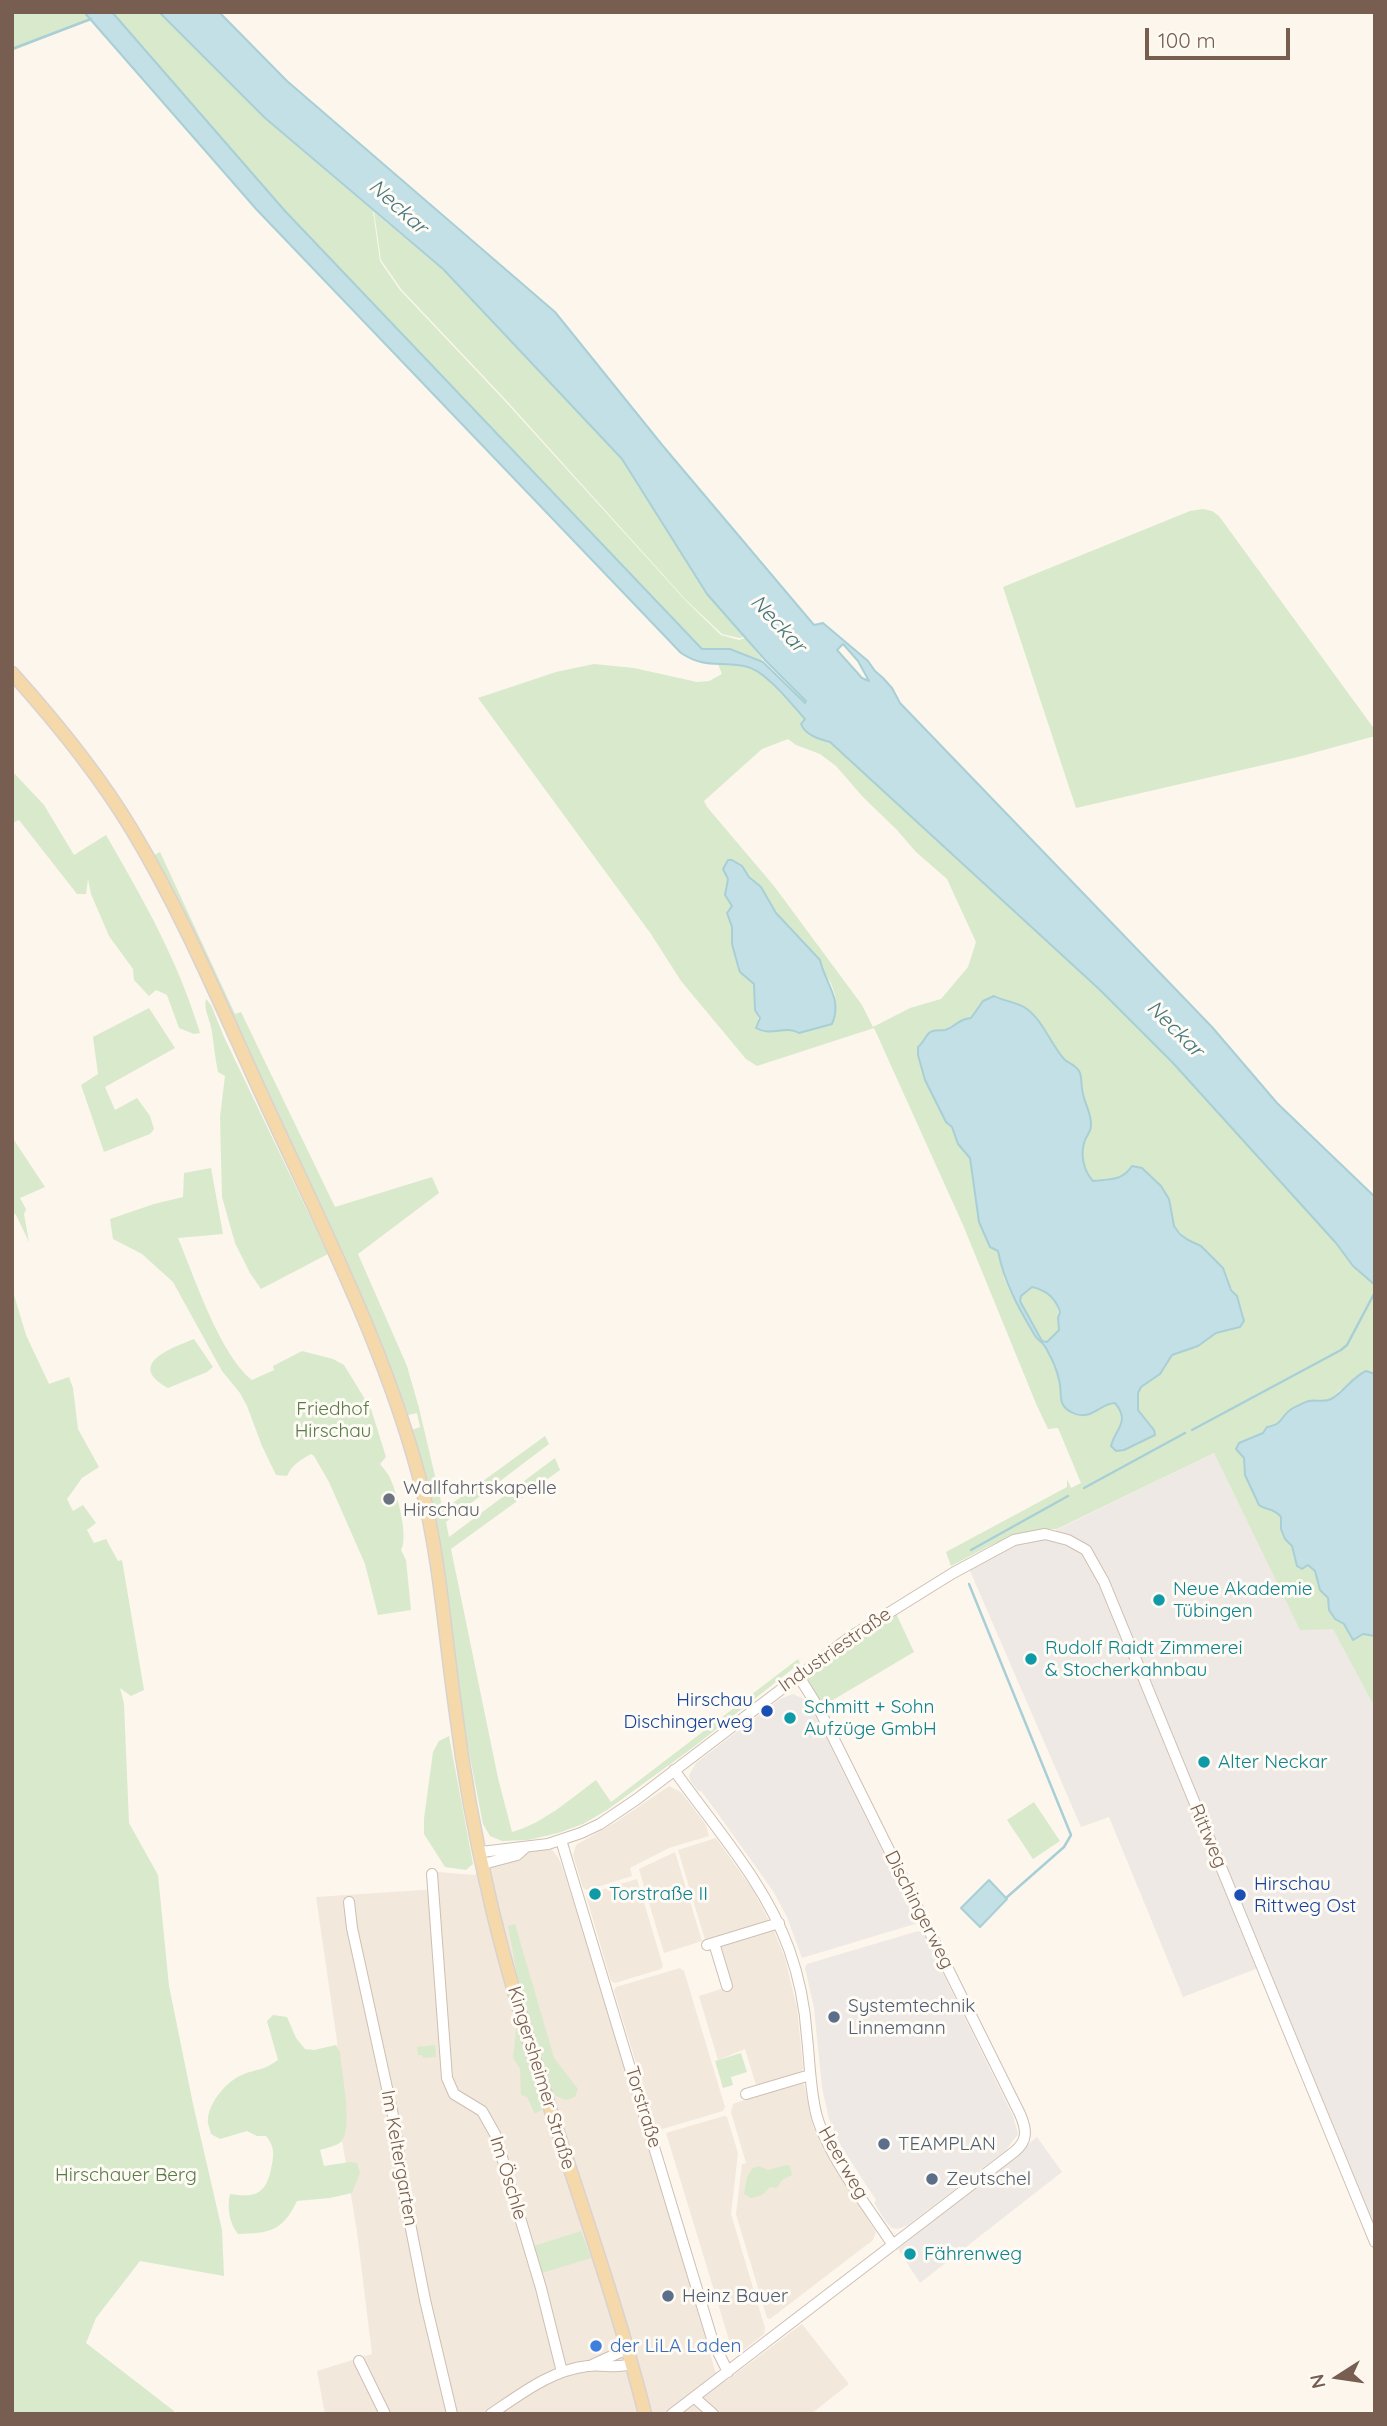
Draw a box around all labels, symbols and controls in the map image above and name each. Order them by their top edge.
scale bar [1149,14,1294,58]
text: 100 m [1158,27,1216,53]
water label: Neckar [364,174,432,240]
water label: Neckar [745,590,811,658]
water label: Neckar [1141,995,1209,1063]
park label: Friedhof Hirschau [295,1398,371,1442]
place label: Wallfahrtskapelle Hirschau [403,1477,557,1521]
marker: Wallfahrtskapelle Hirschau [381,1491,397,1507]
place label: Neue Akademie Tübingen [1173,1578,1313,1622]
marker: Neue Akademie Tübingen [1151,1592,1167,1608]
street label: Industriestraße [774,1603,896,1697]
place label: Rudolf Raidt Zimmerei & Stocherkahnbau [1045,1637,1243,1681]
marker: Rudolf Raidt Zimmerei & Stocherkahnbau [1023,1651,1039,1667]
place label: Hirschau Dischingerweg [623,1689,753,1733]
place label: Schmitt + Sohn Aufzüge GmbH [804,1696,937,1740]
marker: Hirschau Dischingerweg [759,1703,775,1719]
marker: Schmitt + Sohn Aufzüge GmbH [782,1710,798,1726]
place label: Alter Neckar [1218,1751,1328,1773]
marker: Alter Neckar [1196,1754,1212,1770]
street label: Rittweg [1184,1801,1232,1871]
street label: Dischingerweg [879,1847,959,1973]
place label: Hirschau Rittweg Ost [1254,1873,1356,1917]
place label: Torstraße II [609,1883,708,1905]
marker: Torstraße II [587,1886,603,1902]
marker: Hirschau Rittweg Ost [1232,1887,1248,1903]
street label: Kingersheimer Straße [502,1984,580,2172]
place label: Systemtechnik Linnemann [848,1995,976,2039]
marker: Systemtechnik Linnemann [826,2009,842,2025]
street label: Torstraße [620,2063,666,2151]
street label: Im Keltergarten [376,2088,422,2228]
street label: Heerweg [813,2123,873,2203]
street label: Im Öschle [484,2133,532,2223]
place label: TEAMPLAN [898,2133,996,2155]
marker: TEAMPLAN [876,2136,892,2152]
park label: Hirschauer Berg [55,2164,197,2186]
place label: Zeutschel [946,2168,1031,2190]
marker: Zeutschel [924,2171,940,2187]
place label: Fährenweg [924,2243,1022,2265]
marker: Fährenweg [902,2246,918,2262]
place label: Heinz Bauer [682,2285,788,2307]
marker: Heinz Bauer [660,2288,676,2304]
place label: der LiLA Laden [610,2335,741,2357]
marker: der LiLA Laden [588,2338,604,2354]
north arrow [1303,2342,1373,2412]
text: N [1304,2372,1331,2391]

